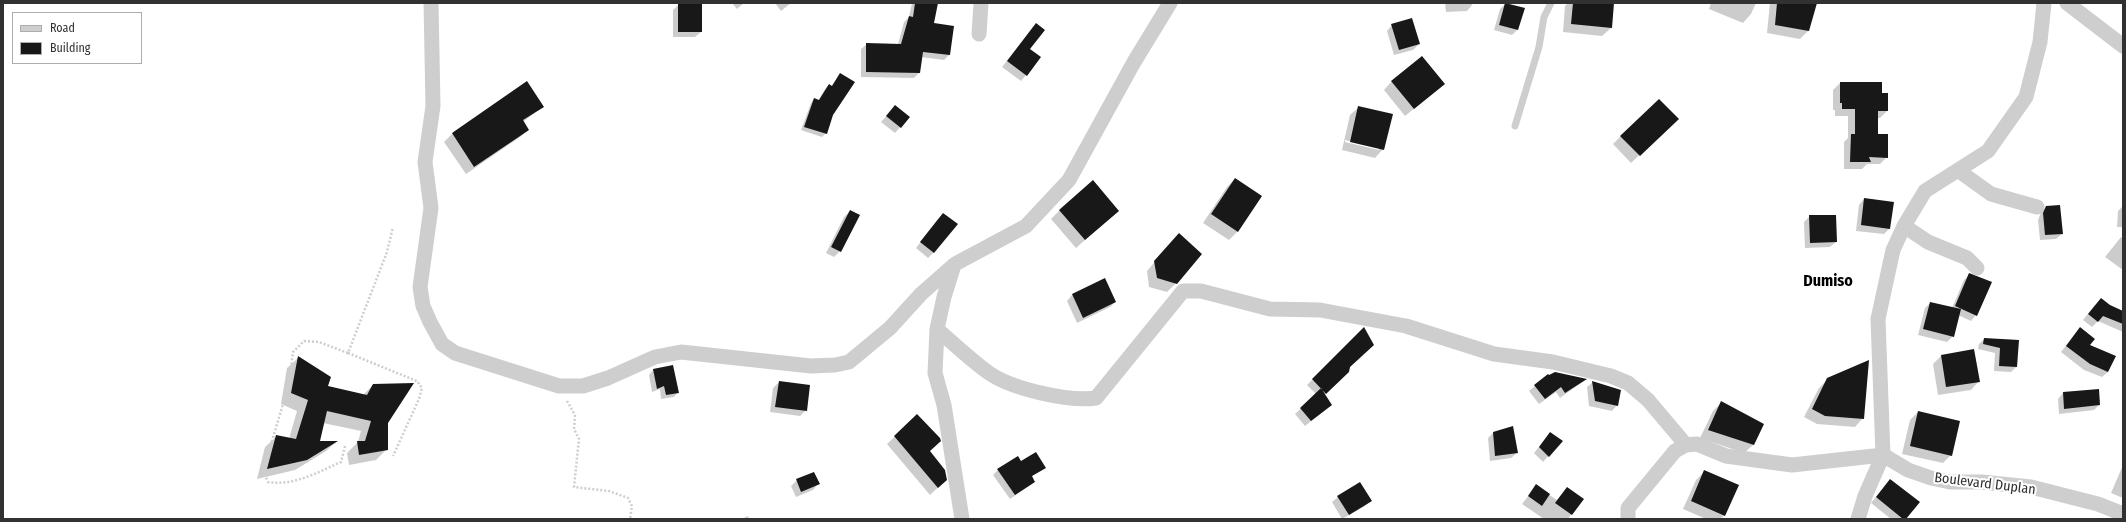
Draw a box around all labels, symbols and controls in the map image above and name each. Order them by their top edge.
legend [12,12,142,64]
text: Road [50,21,75,35]
text: Building [50,41,90,55]
district label: Dumiso [1803,272,1853,292]
street label: Boulevard Duplan [1933,469,2037,499]

